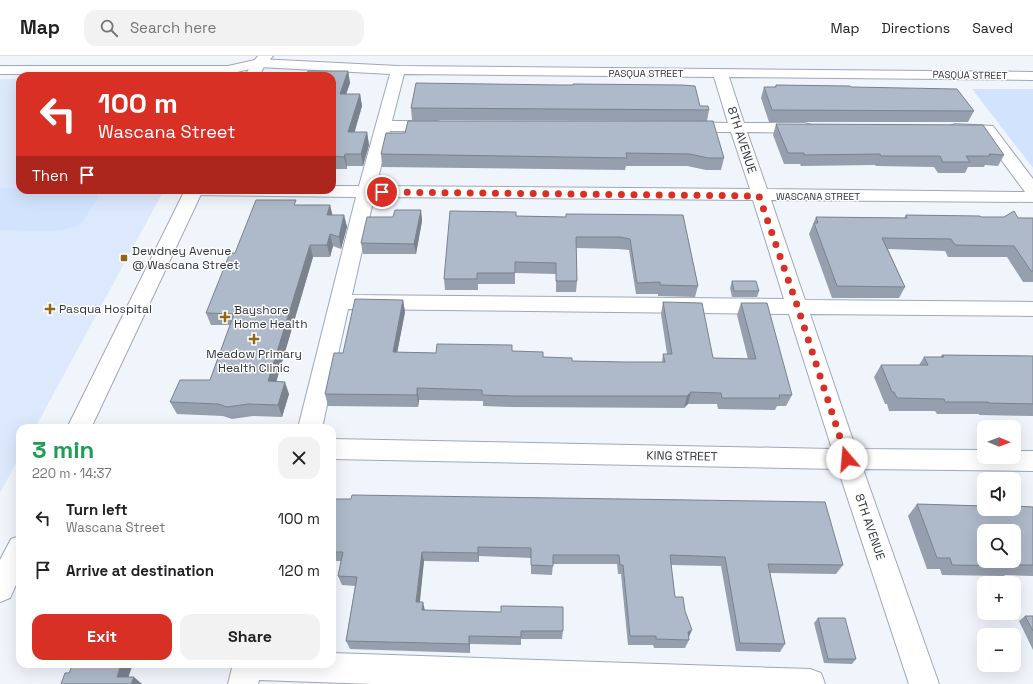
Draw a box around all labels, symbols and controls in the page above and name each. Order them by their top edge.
search box [84,10,364,46]
text: Map [20,15,60,40]
icon: search [98,17,120,39]
text: Search here [130,18,216,37]
text: Map [830,19,860,37]
text: Directions [882,19,950,37]
text: Saved [972,19,1013,37]
street label: PASQUA STREET [609,67,684,80]
street label: PASQUA STREET [932,68,1008,82]
text: 100 m [98,85,178,121]
icon: left [32,88,84,140]
street label: 8TH AVENUE [724,105,760,176]
text: Wascana Street [98,120,235,143]
icon: arrive [76,164,98,186]
text: Then [32,166,68,185]
pin [365,175,399,209]
icon: arrive [371,181,393,203]
street label: WASCANA STREET [776,190,860,203]
place label: Dewdney Avenue @ Wascana Street [132,243,239,273]
marker: Dewdney Avenue @ Wascana Street [119,253,129,263]
place label: Pasqua Hospital [59,301,152,317]
place label: Bayshore Home Health [234,302,308,332]
marker: Pasqua Hospital [44,303,56,315]
marker: Bayshore Home Health [219,311,231,323]
marker: Meadow Primary Health Clinic [248,333,260,345]
place label: Meadow Primary Health Clinic [206,346,302,376]
north arrow [977,420,1021,464]
map controls [977,420,1021,672]
text: 3 min [32,434,94,465]
button: close [278,437,320,479]
position arrow [826,438,868,480]
street label: KING STREET [646,447,718,465]
text: 220 m · 14:37 [32,465,112,482]
button: sound [977,472,1021,516]
street label: 8TH AVENUE [851,492,889,563]
text: Turn left [66,500,128,519]
icon: left [32,507,54,529]
text: 100 m [278,509,320,528]
text: Wascana Street [66,519,165,536]
button: search [977,524,1021,568]
icon: arrive [32,559,54,581]
text: Arrive at destination [66,561,214,580]
text: 120 m [278,561,320,580]
button: + [977,576,1021,620]
button: Exit [32,614,172,660]
button: Share [180,614,320,660]
button: − [977,628,1021,672]

